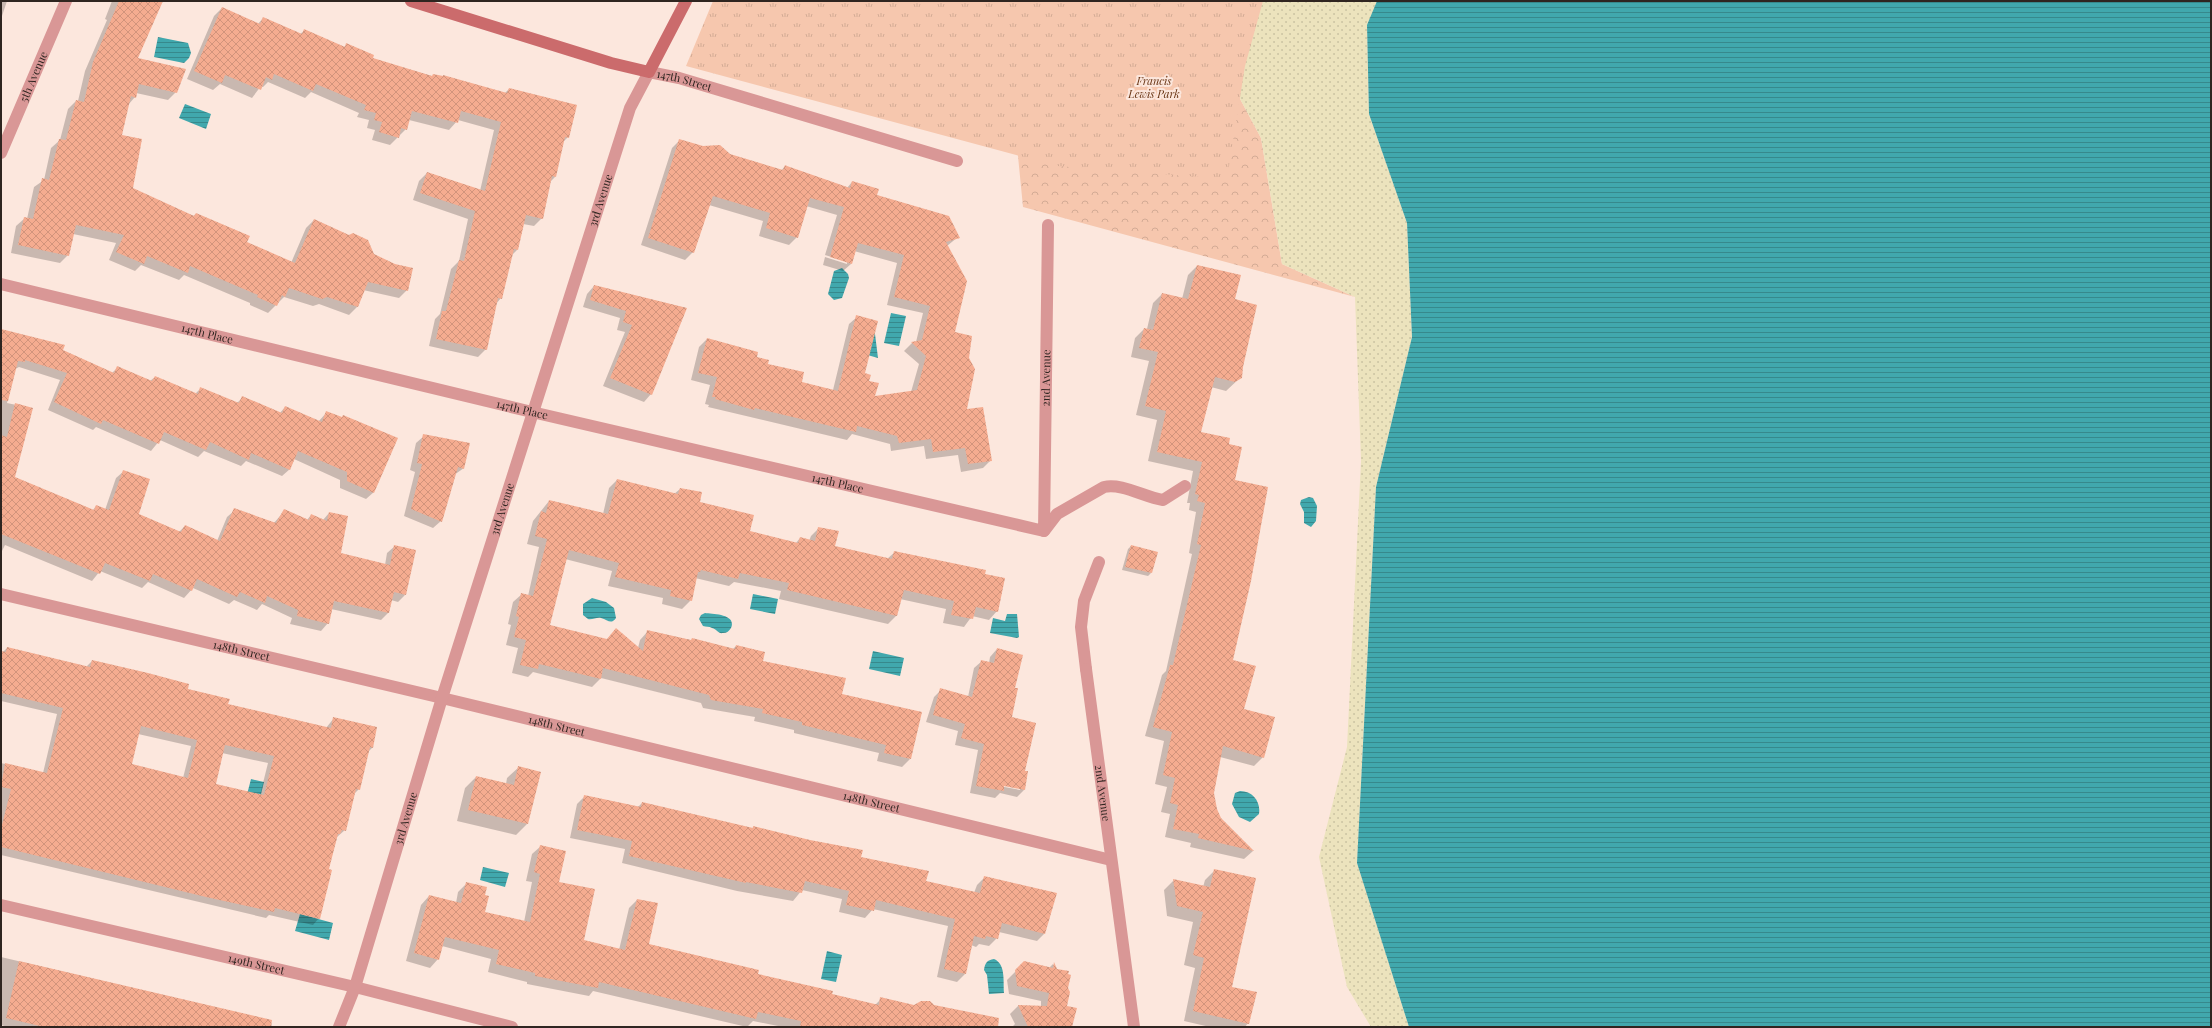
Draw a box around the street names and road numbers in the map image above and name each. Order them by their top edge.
street label: 5th Avenue [16,48,51,104]
street label: 147th Street [655,66,714,94]
street label: 3rd Avenue [585,172,616,229]
street label: 147th Place [180,320,235,347]
street label: 2nd Avenue [1038,349,1053,406]
street label: 147th Place [495,396,550,423]
street label: 147th Place [810,469,866,496]
street label: 3rd Avenue [486,480,517,537]
street label: 148th Street [212,636,272,664]
street label: 148th Street [527,711,587,739]
street label: 2nd Avenue [1092,764,1114,822]
street label: 148th Street [842,787,902,816]
street label: 3rd Avenue [390,790,420,847]
street label: 149th Street [226,950,286,977]

